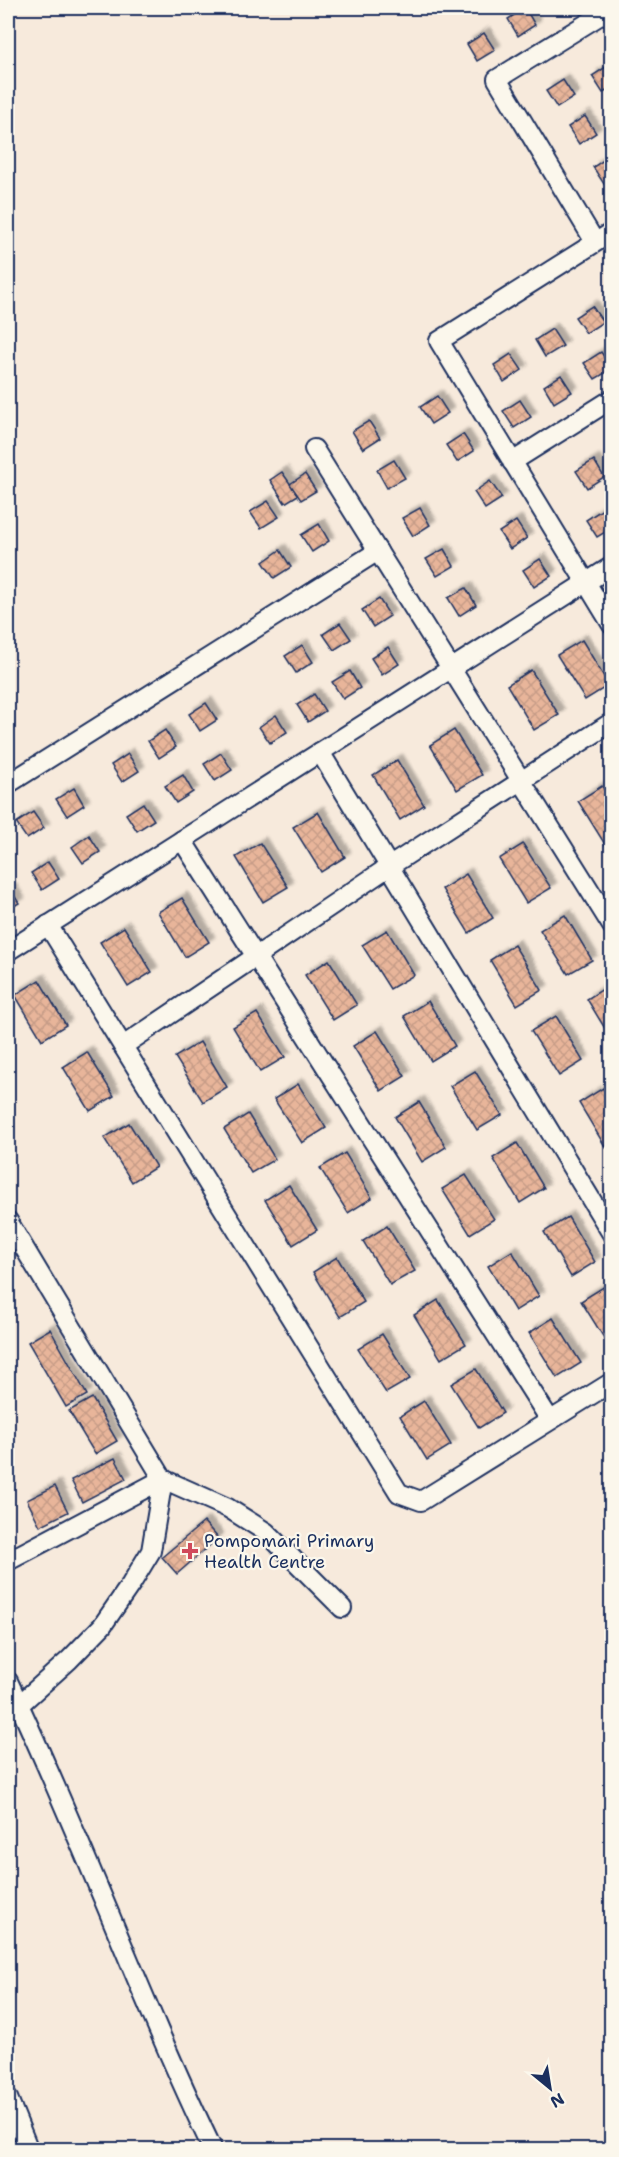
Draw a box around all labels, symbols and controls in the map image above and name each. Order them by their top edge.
place label: Pompomari Primary Health Centre [204,1529,374,1574]
marker: Pompomari Primary Health Centre [181,1542,199,1560]
north arrow [520,2058,580,2118]
text: N [547,2088,568,2113]

